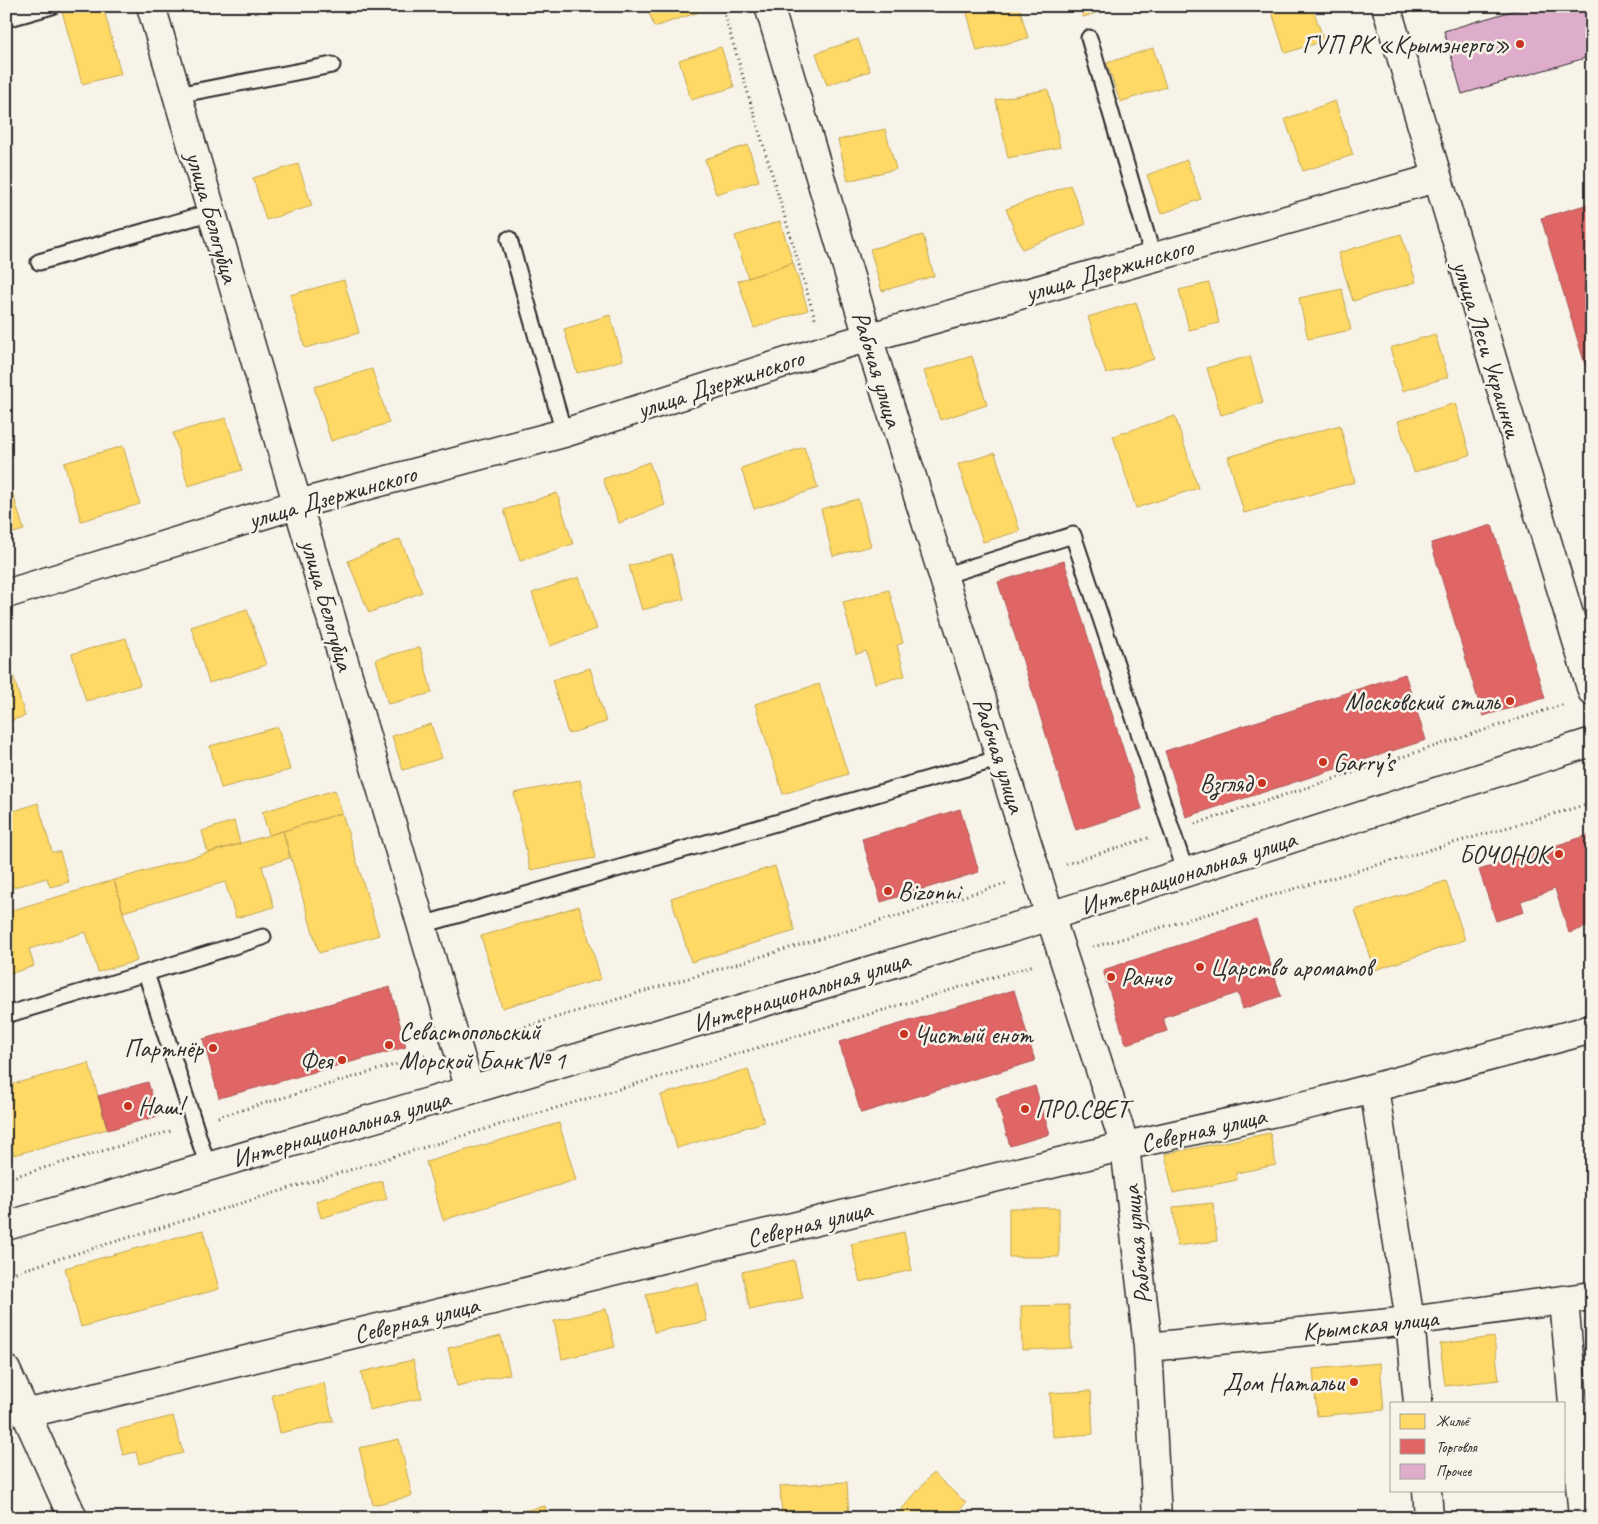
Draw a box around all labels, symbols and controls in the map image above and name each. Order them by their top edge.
place label: ГУП РК «Крымэнерго» [1302,29,1510,61]
marker: ГУП РК «Крымэнерго» [1514,38,1526,50]
street label: улица Белогубца [177,146,247,289]
street label: улица Дзержинского [1020,230,1198,310]
street label: улица Леси Украинки [1444,255,1530,443]
street label: Рабочая улица [844,308,910,433]
street label: улица Дзержинского [631,342,809,427]
street label: улица Дзержинского [243,457,421,537]
street label: улица Белогубца [292,534,362,677]
place label: Московский стиль [1345,686,1502,718]
street label: Рабочая улица [965,694,1033,819]
marker: Московский стиль [1504,695,1516,707]
place label: Garry’s [1333,747,1397,779]
marker: Garry’s [1317,756,1329,768]
place label: Взгляд [1200,768,1254,801]
marker: Взгляд [1256,777,1268,789]
street label: Интернациональная улица [1076,822,1302,923]
place label: БОЧОНОК [1459,839,1554,871]
marker: БОЧОНОК [1553,848,1565,860]
place label: Bizonni [898,876,963,908]
marker: Bizonni [882,885,894,897]
street label: Интернациональная улица [689,943,915,1040]
place label: Царство ароматов [1210,952,1377,984]
marker: Царство ароматов [1194,961,1206,973]
place label: Ранчо [1121,962,1174,994]
marker: Ранчо [1105,971,1117,983]
place label: Севастопольский Морской Банк № 1 [399,1016,567,1077]
place label: Чистый енот [914,1019,1034,1051]
marker: Чистый енот [898,1028,910,1040]
place label: Партнёр [124,1033,205,1065]
marker: Севастопольский Морской Банк № 1 [383,1039,395,1051]
marker: Партнёр [207,1042,219,1054]
place label: Фея [300,1045,334,1077]
marker: Фея [336,1054,348,1066]
street label: Интернациональная улица [229,1082,456,1175]
place label: Наш! [138,1091,188,1123]
place label: ПРО.СВЕТ [1035,1094,1135,1126]
marker: Наш! [122,1100,134,1112]
street label: Северная улица [1137,1100,1271,1160]
marker: ПРО.СВЕТ [1019,1103,1031,1115]
street label: Рабочая улица [1115,1182,1159,1306]
street label: Северная улица [743,1192,877,1255]
street label: Северная улица [350,1288,484,1351]
street label: Крымская улица [1301,1302,1441,1348]
place label: Дом Натальи [1223,1367,1346,1399]
marker: Дом Натальи [1348,1376,1360,1388]
legend [1390,1402,1566,1492]
text: Жильё [1436,1412,1471,1431]
text: Торговля [1436,1438,1479,1457]
text: Прочее [1436,1462,1472,1481]

